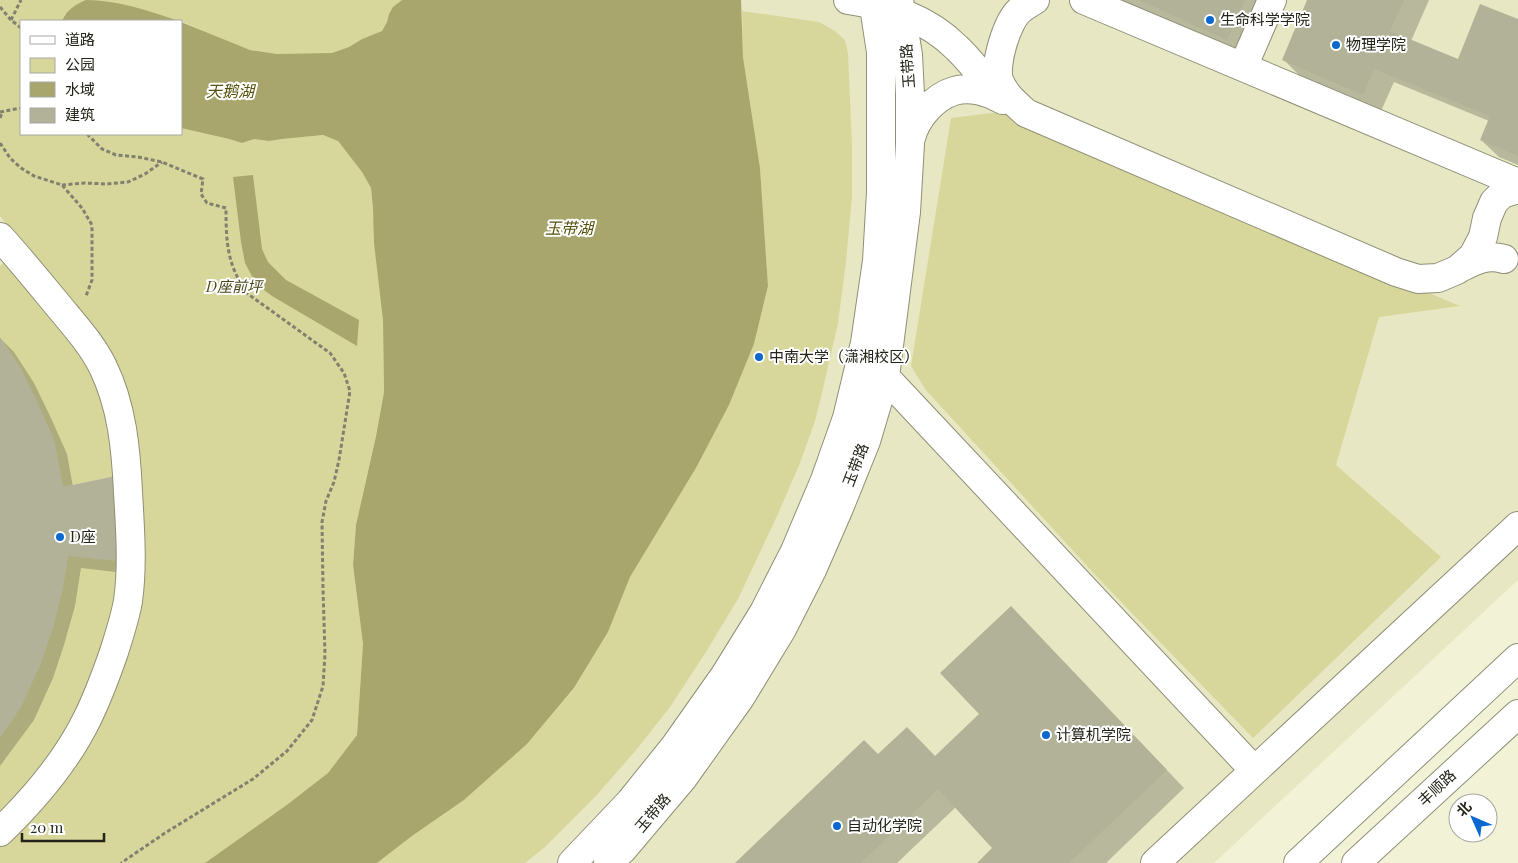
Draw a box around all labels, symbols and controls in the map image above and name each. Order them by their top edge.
place label: 生命科学学院 [1220,9,1310,29]
marker: 生命科学学院 [1204,14,1216,26]
legend [20,20,182,135]
text: 道路 [65,29,95,49]
place label: 物理学院 [1346,34,1406,54]
marker: 物理学院 [1330,39,1342,51]
street label: 玉带路 [895,43,919,89]
text: 公园 [65,54,95,74]
text: 水域 [65,79,95,99]
water label: 天鹅湖 [206,80,257,101]
text: 建筑 [65,104,95,124]
water label: 玉带湖 [545,217,596,238]
park label: D座前坪 [205,276,264,296]
place label: 中南大学（潇湘校区） [769,346,919,366]
marker: 中南大学（潇湘校区） [753,351,765,363]
street label: 玉带路 [838,440,872,489]
place label: D座 [70,526,96,546]
marker: D座 [54,531,66,543]
place label: 计算机学院 [1056,724,1131,744]
marker: 计算机学院 [1040,729,1052,741]
street label: 丰顺路 [1413,765,1460,810]
street label: 玉带路 [630,789,674,836]
north arrow [1448,793,1498,843]
text: 北 [1452,797,1475,820]
scale bar [22,810,105,842]
place label: 自动化学院 [847,815,922,835]
text: 20 m [30,817,64,837]
marker: 自动化学院 [831,820,843,832]

